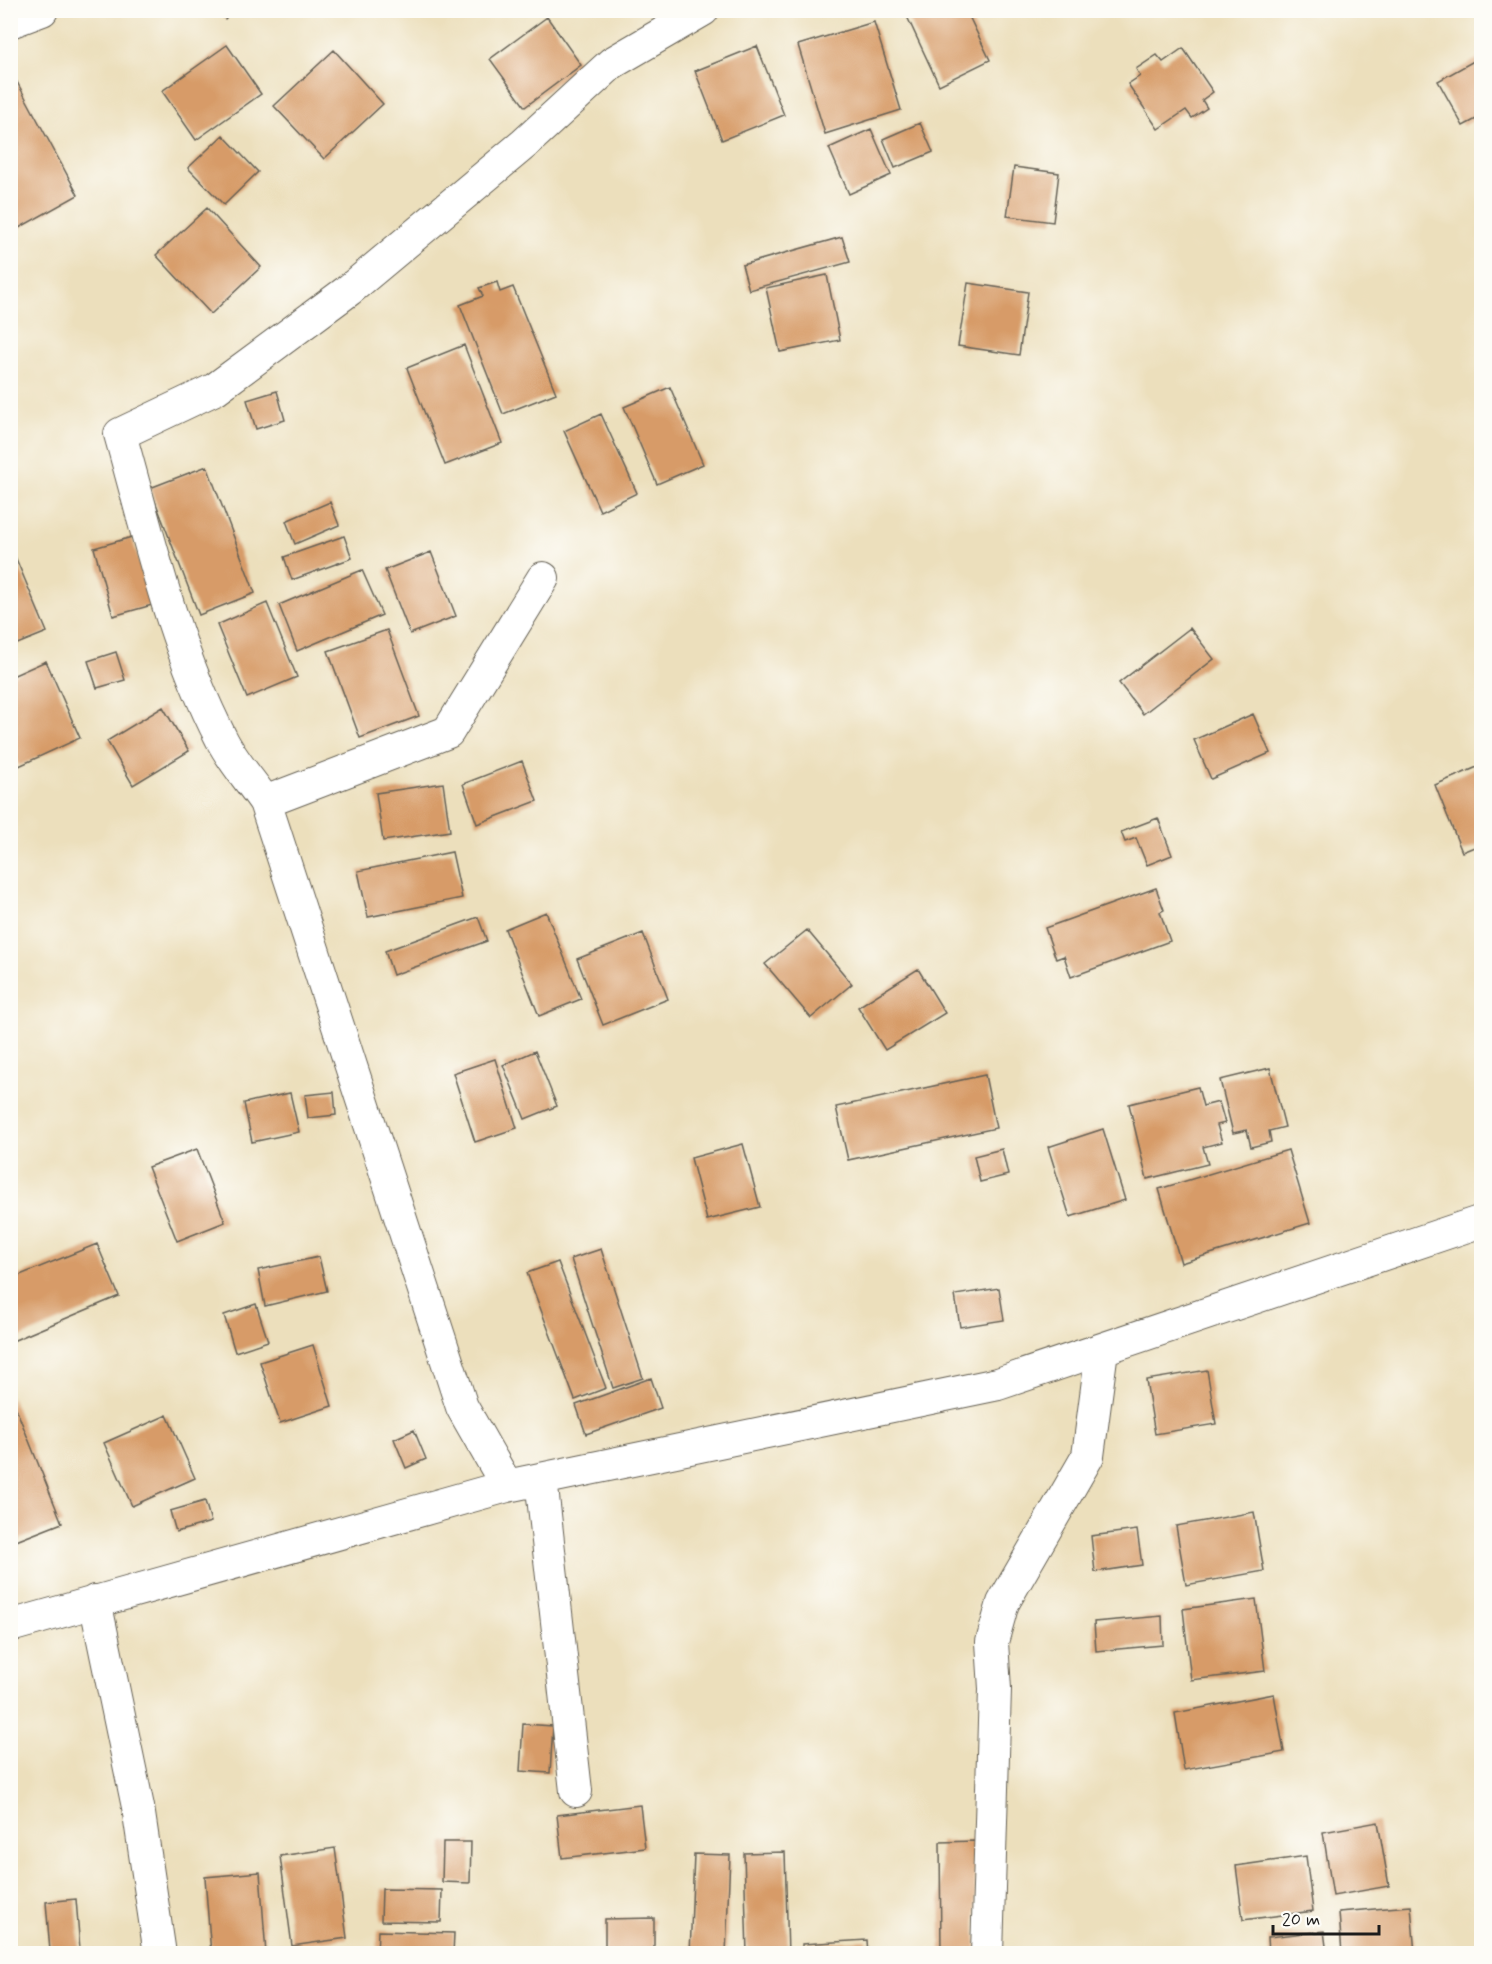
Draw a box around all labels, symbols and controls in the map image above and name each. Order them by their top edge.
scale bar [1273,1898,1380,1936]
text: 20 m [1282,1908,1320,1932]

